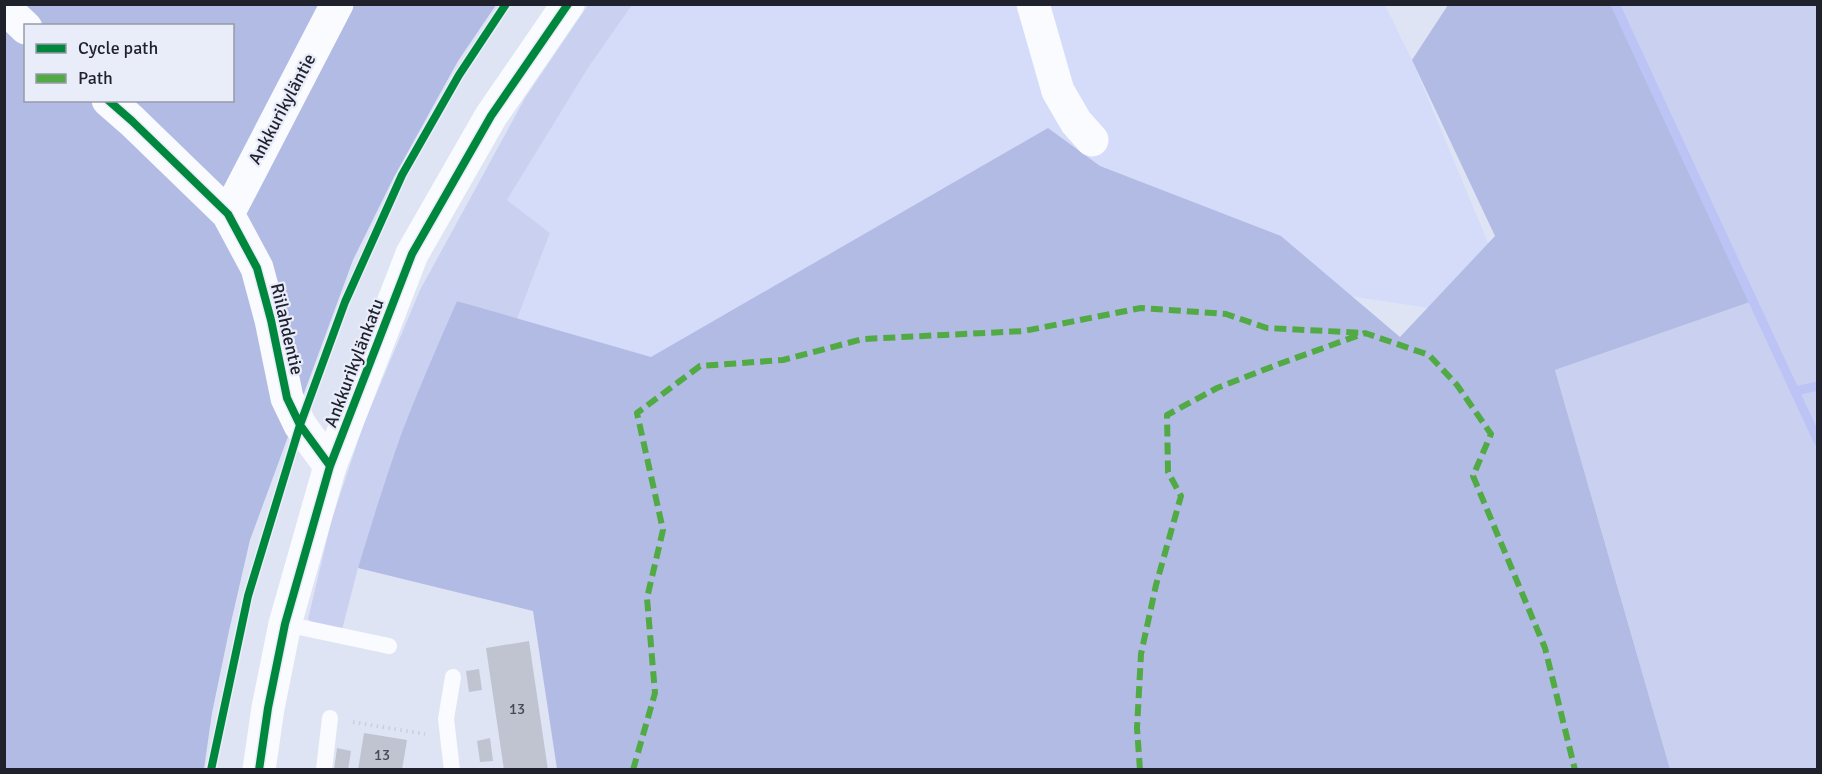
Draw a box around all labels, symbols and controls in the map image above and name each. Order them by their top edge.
legend [24,24,234,102]
text: Cycle path [78,37,158,59]
street label: Ankkurikyläntie [244,50,320,168]
text: Path [78,67,113,89]
street label: Riilahdentie [266,281,308,377]
street label: Ankkurikylänkatu [319,296,389,430]
house number: 13 [509,700,525,718]
house number: 13 [374,746,390,764]

